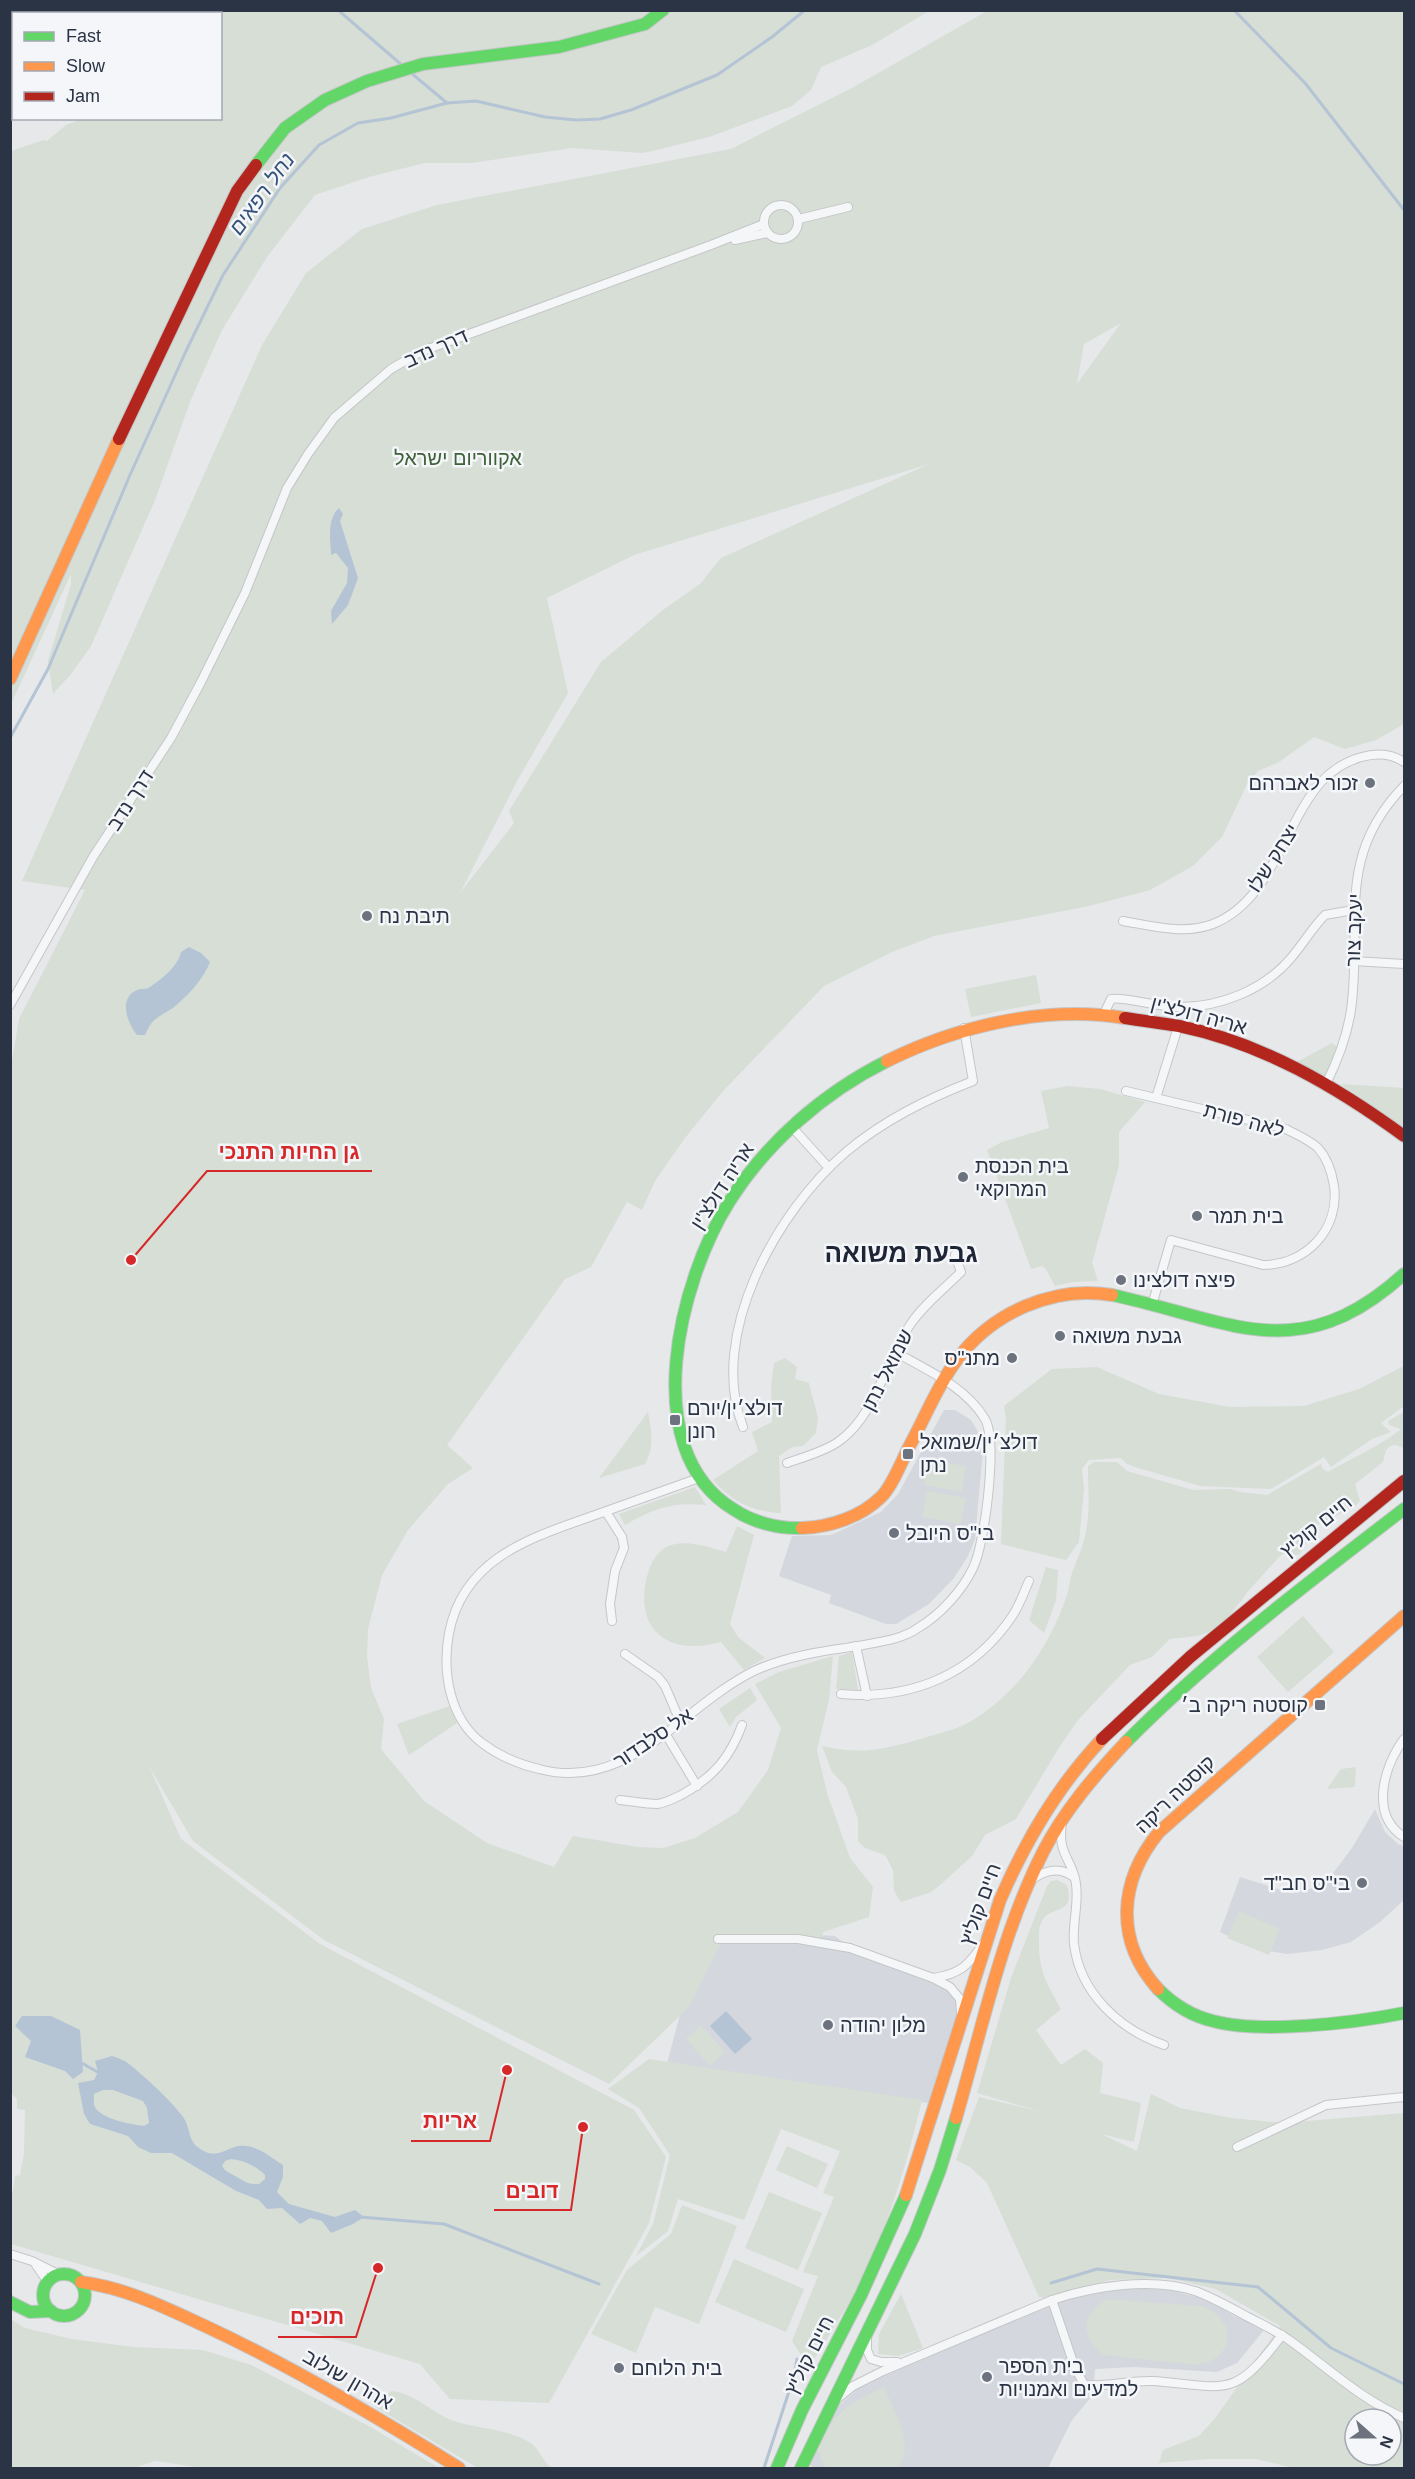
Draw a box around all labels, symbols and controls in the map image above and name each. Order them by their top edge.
legend [12,12,222,120]
text: Fast [66,26,101,46]
text: Slow [66,56,106,76]
text: Jam [66,86,100,106]
water label: נחל רפאים [224,149,299,239]
street label: דרך נדב [401,324,471,372]
park label: אקווריום ישראל [394,447,522,469]
street label: דרך נדב [102,766,158,834]
place label: זכור לאברהם [1249,772,1359,794]
marker: זכור לאברהם [1363,776,1377,790]
street label: יצחק שלו [1243,820,1303,896]
street label: יעקב צור [1342,893,1366,967]
place label: תיבת נח [379,905,450,927]
marker: תיבת נח [360,909,374,923]
street label: אריה דולצ'ין [1149,992,1250,1038]
street label: לאה פורת [1201,1099,1287,1141]
callout: גן החיות התנכי [207,1132,372,1171]
street label: אריה דולצ'ין [686,1138,758,1233]
text: גן החיות התנכי [219,1140,359,1163]
place label: בית הכנסת המרוקאי [975,1155,1069,1200]
marker: בית הכנסת המרוקאי [956,1170,970,1184]
place label: בית תמר [1209,1205,1283,1227]
marker: בית תמר [1190,1209,1204,1223]
district label: גבעת משואה [824,1238,978,1268]
place label: פיצה דולצינו [1133,1269,1235,1291]
marker: פיצה דולצינו [1114,1273,1128,1287]
place label: גבעת משואה [1072,1325,1182,1347]
street label: שמואל נתן [857,1326,917,1414]
marker: גבעת משואה [1053,1329,1067,1343]
place label: מתנ"ס [944,1347,1000,1369]
marker: מתנ"ס [1005,1351,1019,1365]
place label: דולצ׳ין/יורם רונן [687,1397,782,1442]
marker: דולצ׳ין/יורם רונן [668,1413,682,1427]
place label: דולצ׳ין/שמואל נתן [920,1431,1038,1476]
marker: דולצ׳ין/שמואל נתן [901,1447,915,1461]
street label: חיים קוליץ [1276,1491,1356,1561]
place label: בי"ס היובל [906,1522,994,1544]
marker: בי"ס היובל [887,1526,901,1540]
place label: קוסטה ריקה ב׳ [1181,1694,1308,1716]
marker: קוסטה ריקה ב׳ [1313,1698,1327,1712]
street label: אל סלבדור [609,1703,697,1772]
street label: קוסטה ריקה [1131,1751,1219,1837]
street label: חיים קוליץ [955,1860,1005,1948]
place label: בי"ס חב"ד [1264,1872,1350,1894]
marker: בי"ס חב"ד [1355,1876,1369,1890]
place label: מלון יהודה [840,2014,926,2036]
marker: מלון יהודה [821,2018,835,2032]
callout: אריות [411,2102,490,2141]
text: אריות [423,2109,477,2132]
callout: דובים [494,2171,571,2210]
text: דובים [505,2179,559,2202]
callout: תוכים [278,2298,356,2337]
text: תוכים [290,2305,344,2328]
street label: חיים קוליץ [780,2312,838,2398]
street label: אהרון שולוב [299,2345,397,2414]
place label: בית הספר למדעים ואמנויות [999,2355,1138,2400]
place label: בית הלוחם [631,2357,722,2379]
marker: בית הלוחם [612,2361,626,2375]
marker: בית הספר למדעים ואמנויות [980,2370,994,2384]
north arrow [1343,2407,1403,2467]
text: N [1377,2434,1397,2451]

